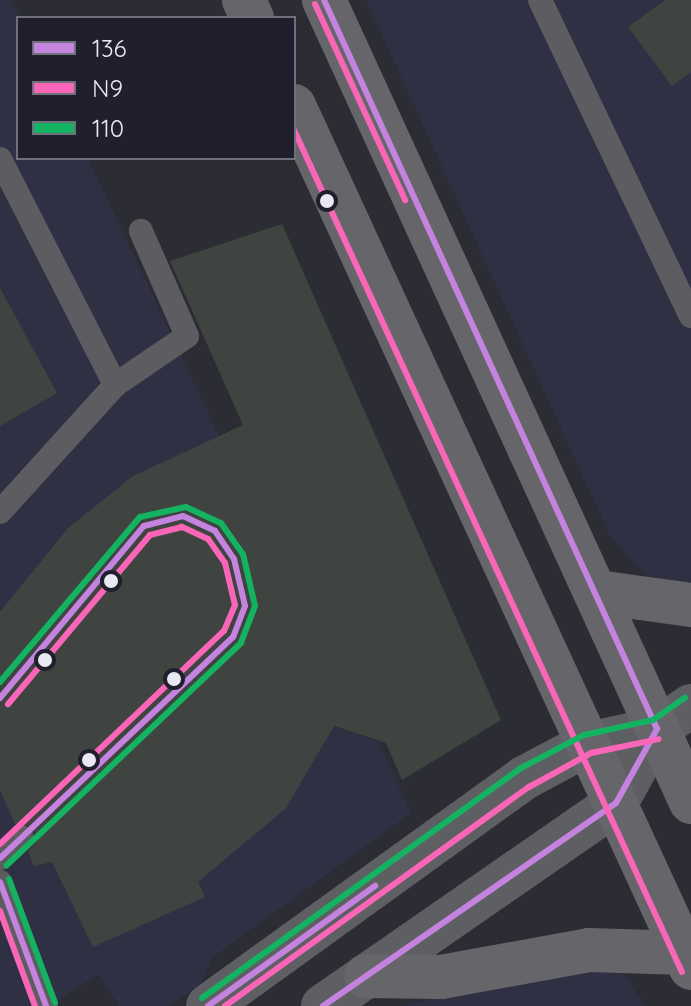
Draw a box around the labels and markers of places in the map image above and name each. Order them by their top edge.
unlabelled marker [319,193,335,209]
unlabelled marker [103,573,119,589]
unlabelled marker [37,652,53,668]
unlabelled marker [166,671,182,687]
unlabelled marker [81,752,97,768]

